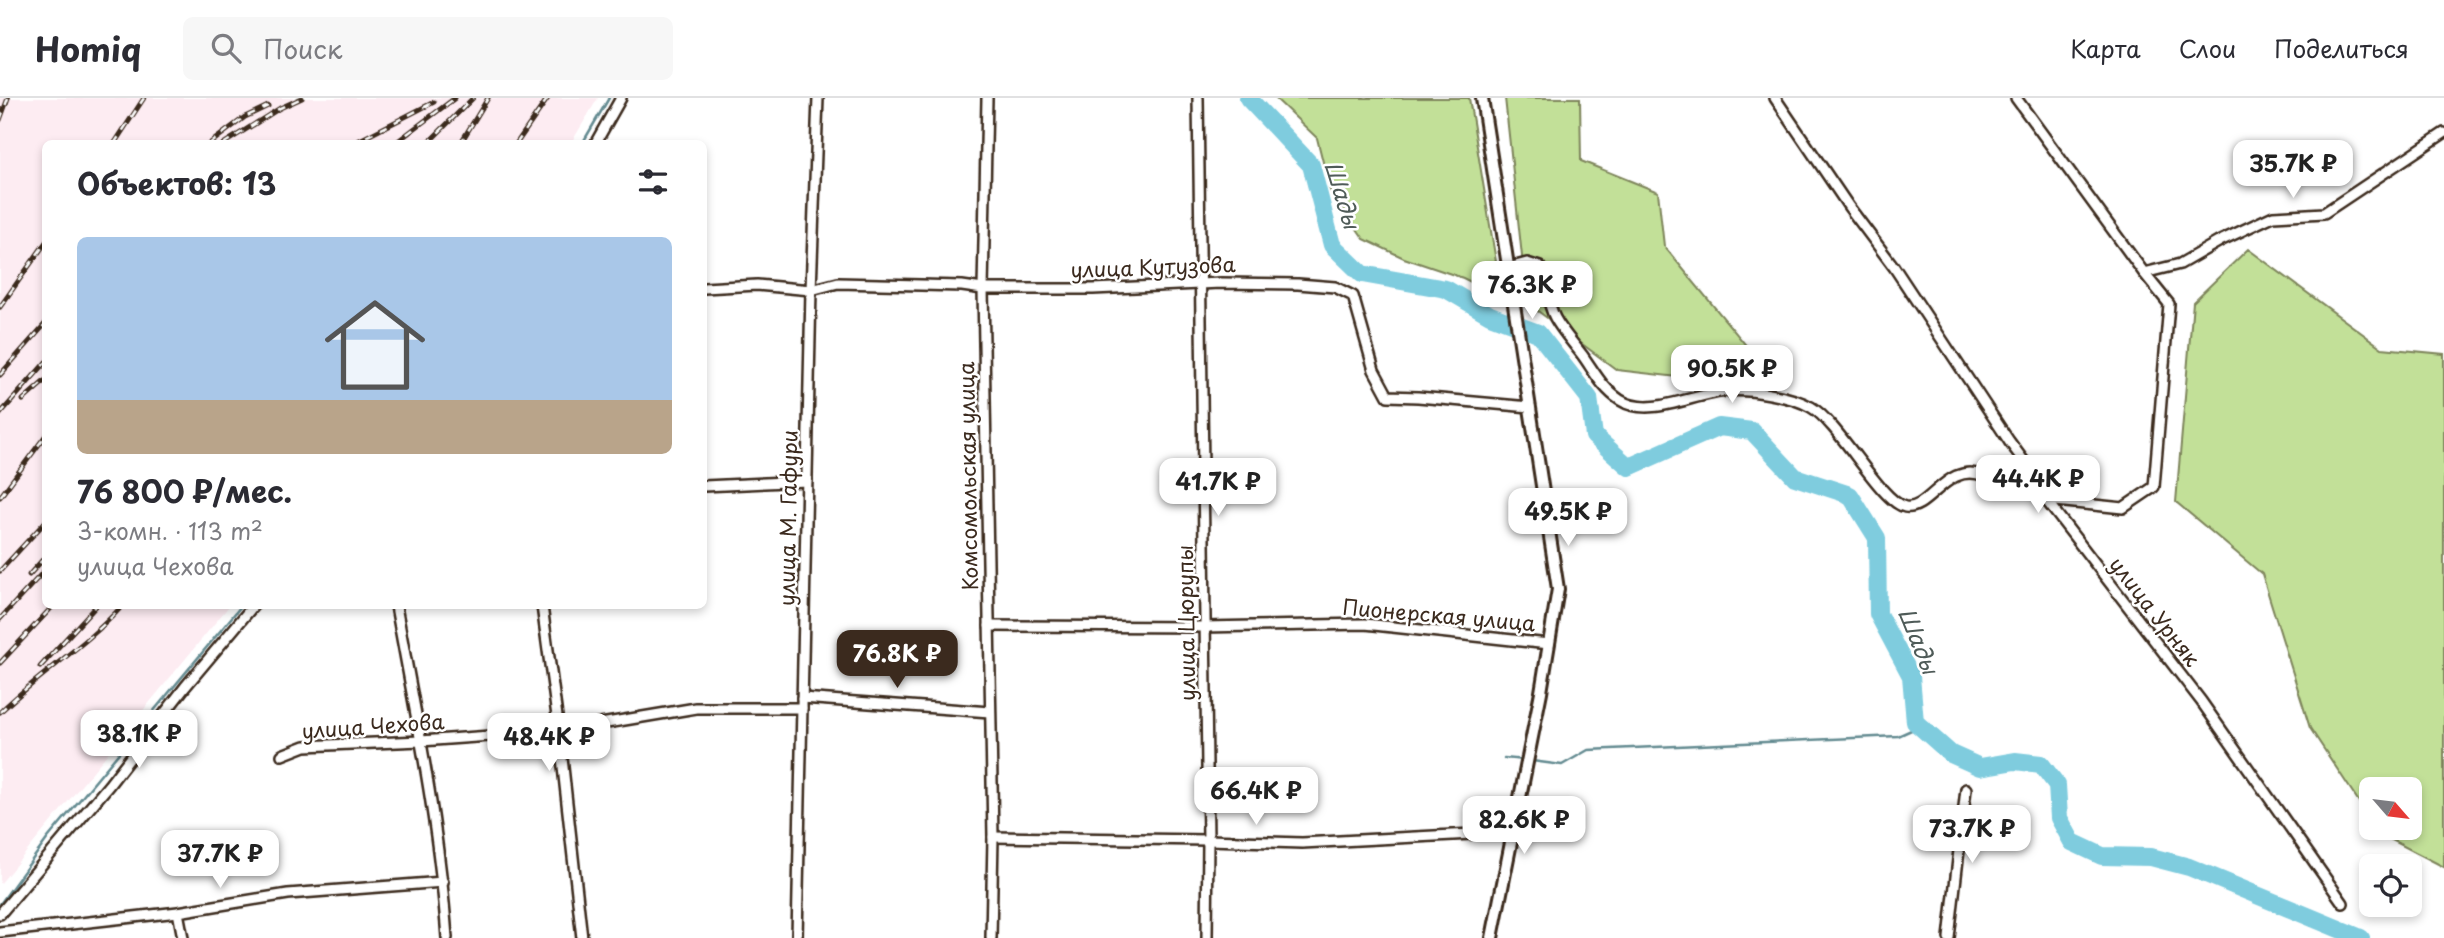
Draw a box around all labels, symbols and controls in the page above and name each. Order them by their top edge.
search box [183,17,673,80]
text: Homiq [35,23,141,73]
icon: search [207,29,245,67]
text: Поиск [263,29,342,68]
text: Карта [2070,30,2141,66]
text: Слои [2179,30,2236,66]
text: Поделиться [2274,30,2409,66]
pin: 35.7K ₽ [2228,140,2358,200]
text: 35.7K ₽ [2249,145,2337,180]
water label: Шады [1317,157,1371,234]
text: Объектов: 13 [77,160,276,205]
icon: filters [634,163,672,201]
street label: улица Кутузова [1070,247,1236,285]
pin: 76.3K ₽ [1467,262,1597,321]
text: 76.3K ₽ [1488,266,1576,301]
icon: home [312,282,438,408]
pin: 90.5K ₽ [1667,345,1797,405]
text: 90.5K ₽ [1687,350,1777,385]
street label: Комсомольская улица [949,361,985,591]
street label: улица М. Гафури [769,430,805,606]
pin: 44.4K ₽ [1973,456,2103,515]
pin: 41.7K ₽ [1153,458,1283,518]
text: 44.4K ₽ [1992,460,2084,495]
text: 41.7K ₽ [1175,463,1261,498]
text: 76 800 ₽/мес. [77,468,292,513]
pin: 49.5K ₽ [1503,489,1633,548]
text: 49.5K ₽ [1524,493,1612,528]
text: 3-комн. · 113 m² [77,513,263,548]
street label: улица Цюрупы [1168,545,1202,701]
text: улица Чехова [77,548,234,583]
street label: улица Урняк [2103,549,2209,673]
street label: Пионерская улица [1341,590,1538,638]
water label: Шады [1890,602,1949,680]
pin: 76.8K ₽ [832,630,962,690]
text: 76.8K ₽ [853,635,941,670]
street label: улица Чехова [300,704,445,746]
pin: 38.1K ₽ [74,710,204,770]
pin: 48.4K ₽ [484,714,614,773]
text: 38.1K ₽ [97,715,181,750]
text: 48.4K ₽ [503,718,595,753]
pin: 66.4K ₽ [1191,768,1321,827]
text: 66.4K ₽ [1210,772,1302,807]
north arrow [2359,777,2422,840]
map controls [2359,777,2422,917]
pin: 82.6K ₽ [1459,796,1589,856]
text: 82.6K ₽ [1479,801,1569,836]
pin: 73.7K ₽ [1907,806,2037,865]
text: 73.7K ₽ [1929,810,2015,845]
pin: 37.7K ₽ [155,830,285,890]
text: 37.7K ₽ [177,835,263,870]
button: locate [2359,854,2422,917]

